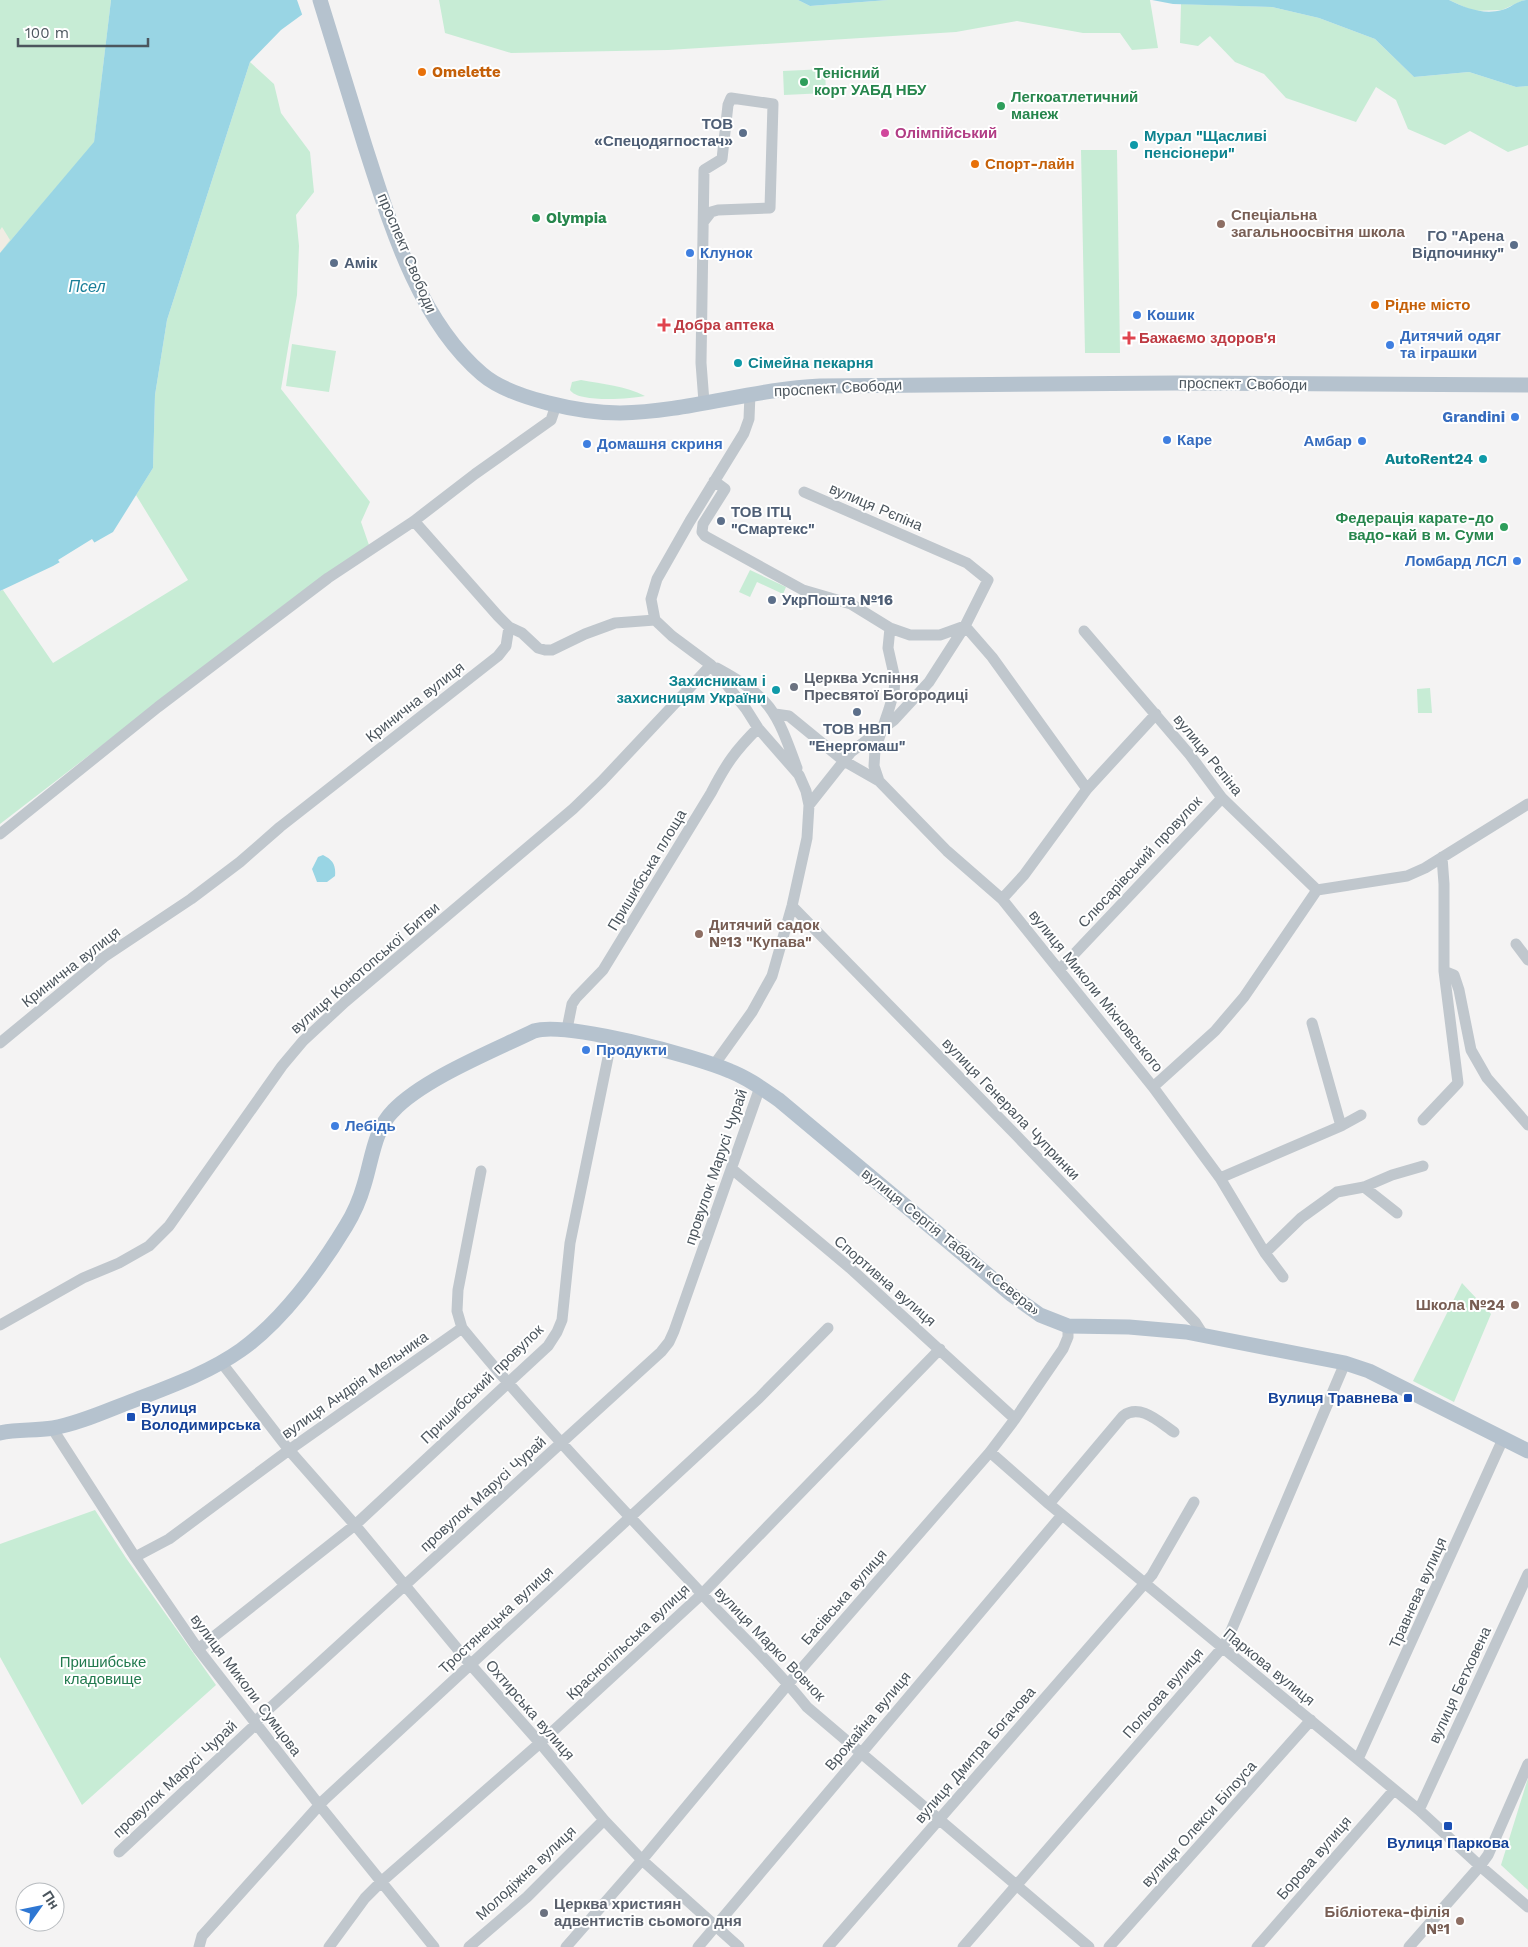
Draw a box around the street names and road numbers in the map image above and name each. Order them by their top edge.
street label: проспект Свободи [374,190,440,316]
street label: проспект Свободи [1179,374,1307,394]
street label: проспект Свободи [774,376,902,400]
street label: вулиця Рєпіна [827,479,926,535]
street label: Кринична вулиця [362,658,468,746]
street label: вулиця Рєпіна [1170,711,1247,800]
street label: Слюсарівський провулок [1074,792,1206,932]
street label: Пришибська площа [604,806,691,934]
street label: вулиця Конотопської Битви [287,898,443,1038]
street label: вулиця Миколи Міхновського [1025,906,1167,1076]
street label: Кринична вулиця [18,923,124,1011]
street label: вулиця Генерала Чупринки [938,1034,1084,1184]
street label: провулок Марусі Чурай [681,1087,751,1247]
street label: вулиця Сергія Табали «Сєвєра» [858,1164,1044,1320]
street label: Спортивна вулиця [830,1232,940,1330]
street label: Пришибський провулок [417,1320,547,1447]
street label: вулиця Андрія Мельника [278,1327,432,1442]
street label: провулок Марусі Чурай [416,1433,550,1555]
street label: Травнева вулиця [1385,1535,1451,1651]
street label: Басівська вулиця [797,1545,891,1649]
street label: Тростянецька вулиця [435,1562,557,1678]
street label: Краснопільська вулиця [563,1580,693,1704]
street label: вулиця Марко Вовчок [711,1583,829,1705]
street label: вулиця Миколи Сумцова [187,1610,306,1760]
street label: вулиця Бетховена [1425,1623,1495,1746]
street label: Паркова вулиця [1220,1625,1318,1709]
street label: Польова вулиця [1119,1644,1207,1742]
street label: Охтирська вулиця [482,1656,578,1764]
street label: Врожайна вулиця [821,1668,915,1774]
street label: вулиця Дмитра Богачова [911,1683,1040,1827]
street label: провулок Марусі Чурай [109,1717,241,1841]
street label: вулиця Олекси Білоуса [1138,1757,1261,1891]
street label: Борова вулиця [1273,1813,1355,1903]
street label: Молодіжна вулиця [472,1822,580,1924]

